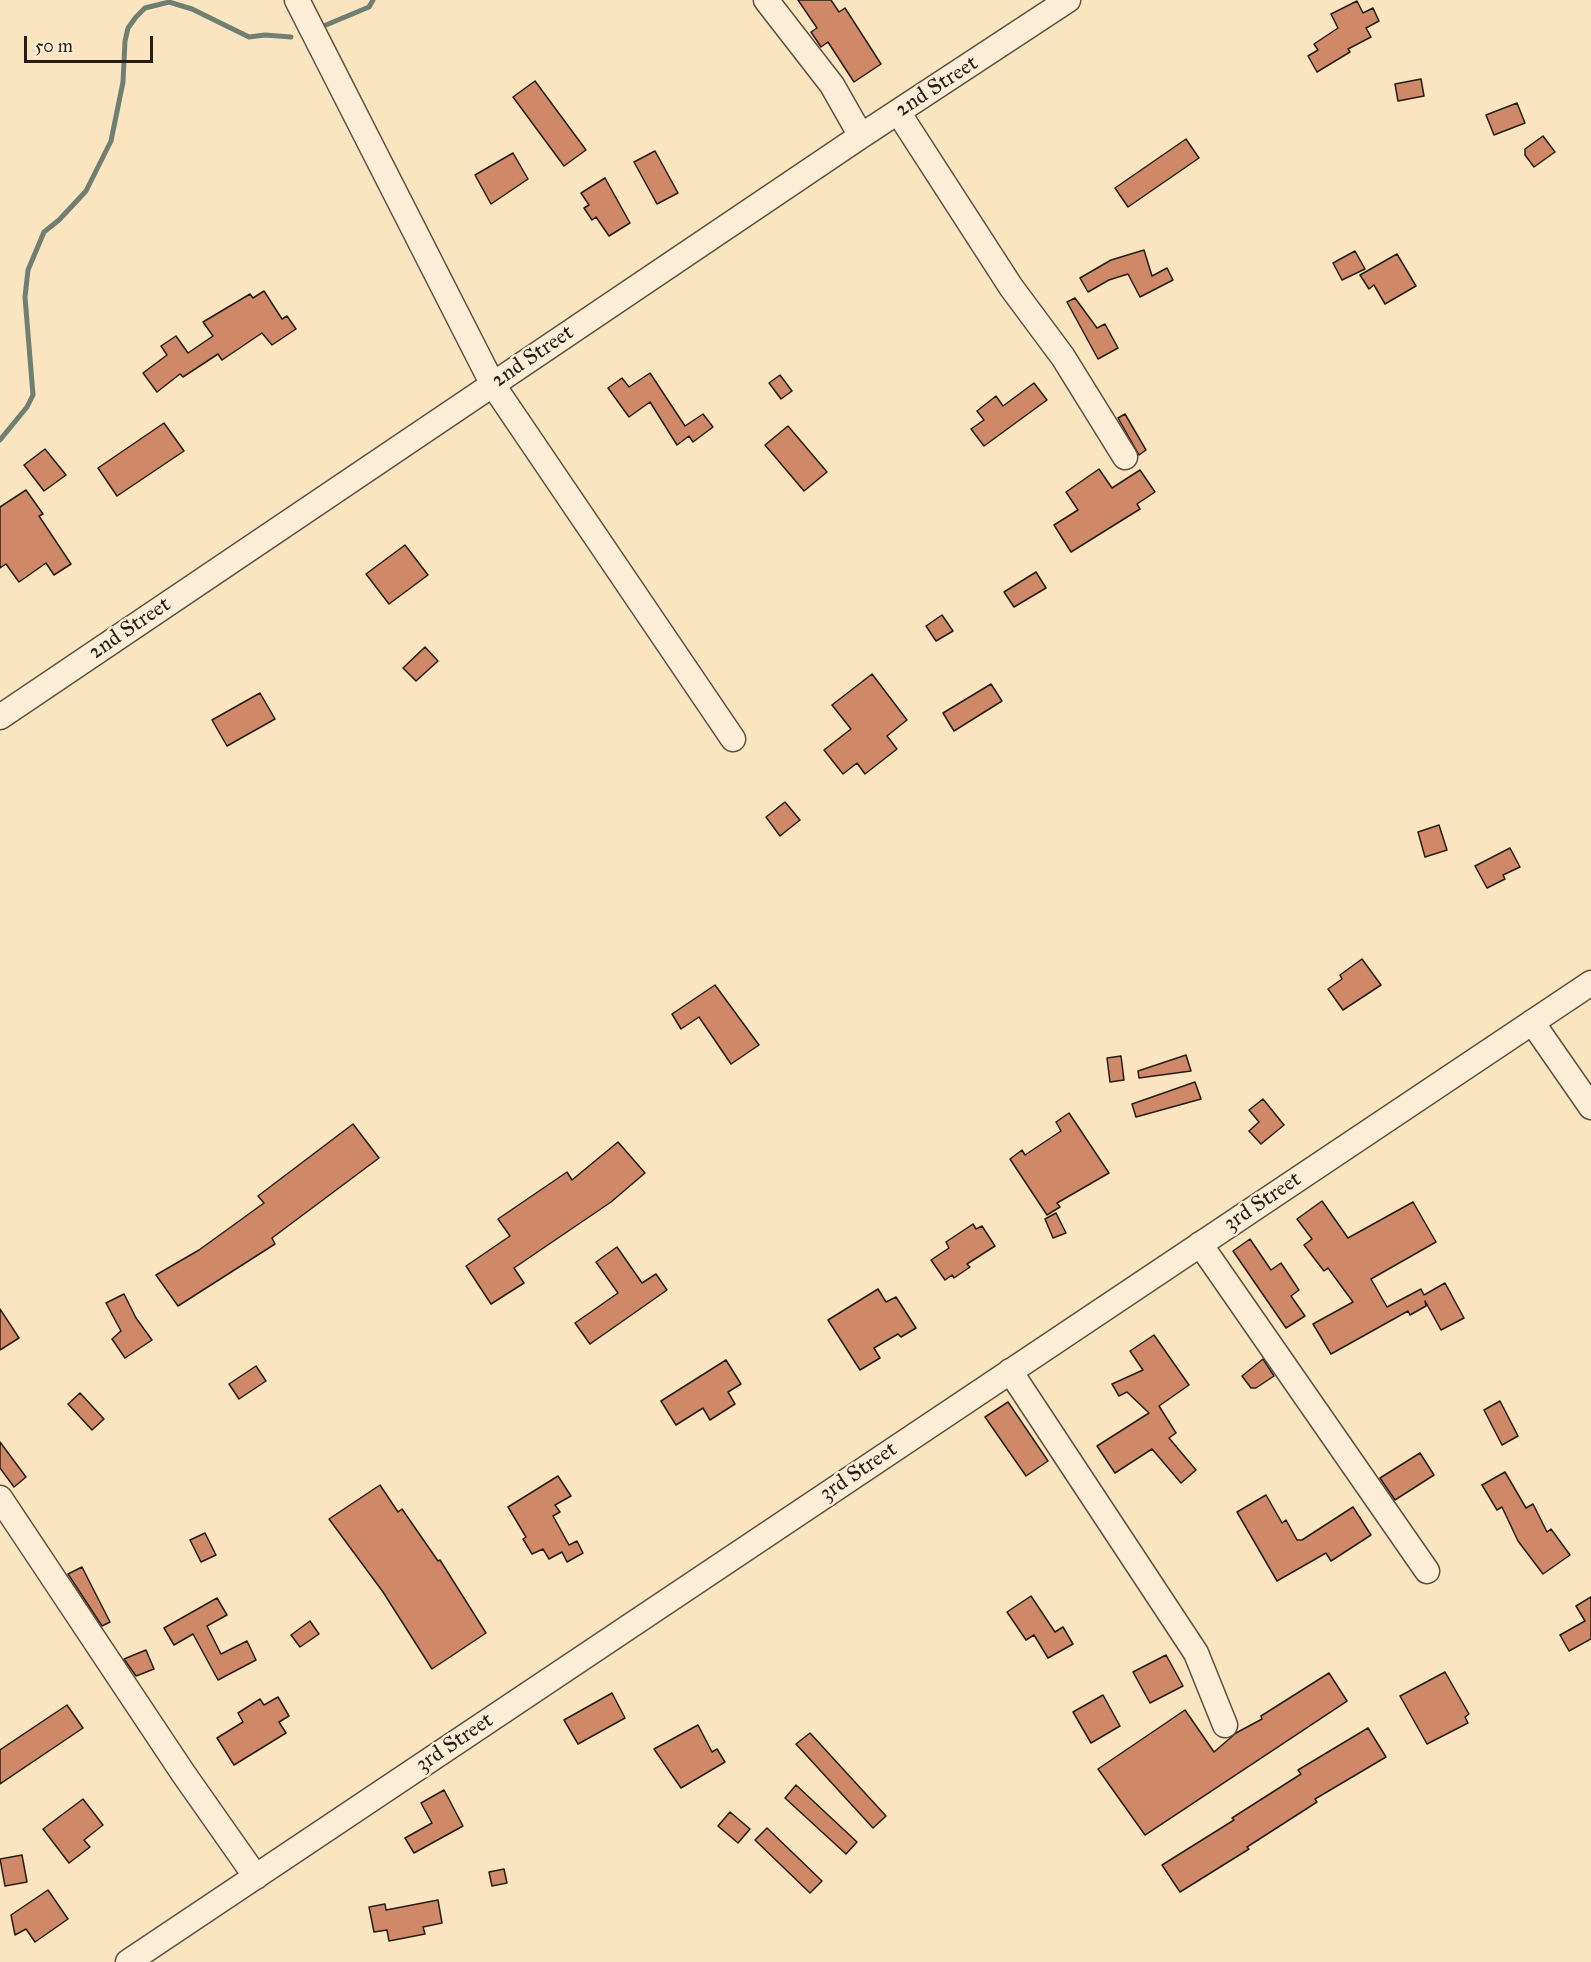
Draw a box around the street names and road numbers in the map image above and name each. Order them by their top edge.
street label: 2nd Street [891,51,983,123]
street label: 2nd Street [487,320,579,394]
street label: 2nd Street [84,592,176,666]
street label: 3rd Street [1219,1167,1307,1237]
street label: 3rd Street [815,1437,903,1507]
street label: 3rd Street [411,1708,499,1778]

